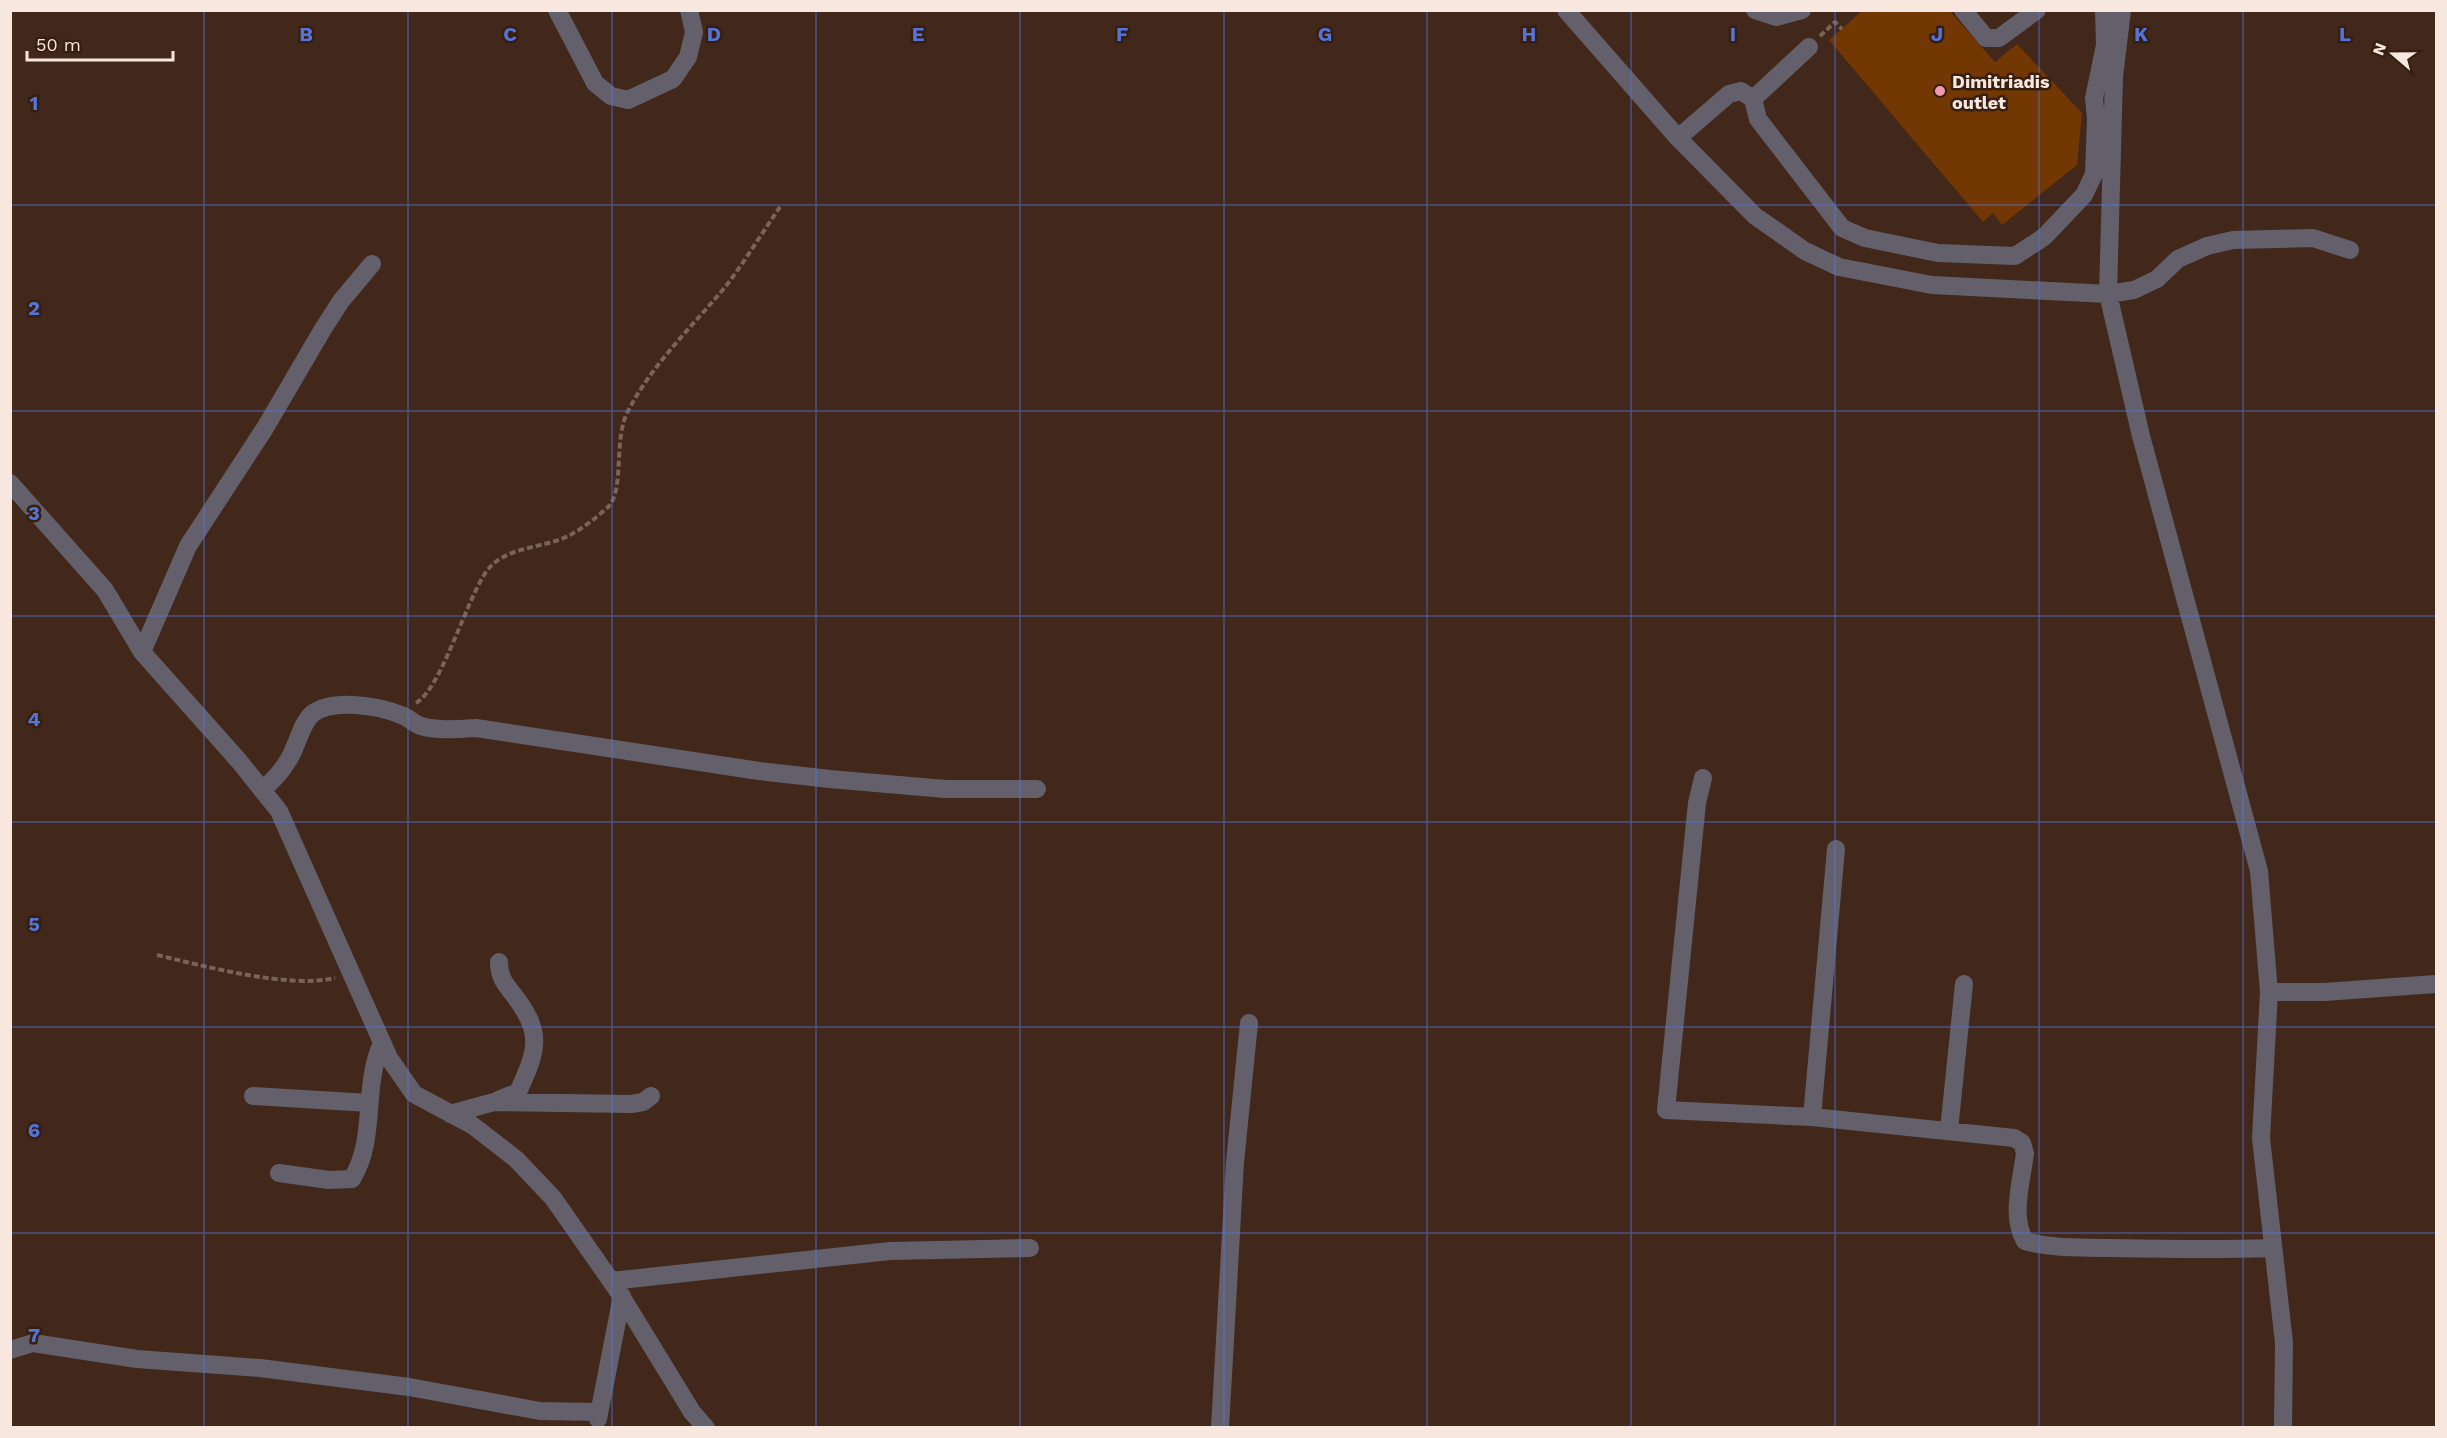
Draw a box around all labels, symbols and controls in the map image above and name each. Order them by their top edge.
text: B [299,22,313,46]
text: C [503,22,517,46]
text: D [707,22,721,46]
text: E [912,22,924,46]
text: F [1116,22,1128,46]
text: G [1318,22,1332,46]
text: H [1522,22,1536,46]
text: I [1730,22,1736,46]
text: J [1931,22,1943,46]
text: K [2134,22,2148,46]
text: L [2339,22,2351,46]
scale bar [27,24,172,62]
north arrow [2363,24,2423,84]
text: 50 m [36,34,81,55]
text: N [2368,40,2390,58]
place label: Dimitriadis outlet [1952,71,2050,113]
marker: Dimitriadis outlet [1933,84,1947,98]
text: 1 [30,91,38,115]
text: 2 [28,296,40,320]
text: 3 [28,501,40,525]
text: 4 [28,707,41,731]
text: 5 [28,912,40,936]
text: 6 [28,1118,40,1142]
text: 7 [28,1323,40,1347]

